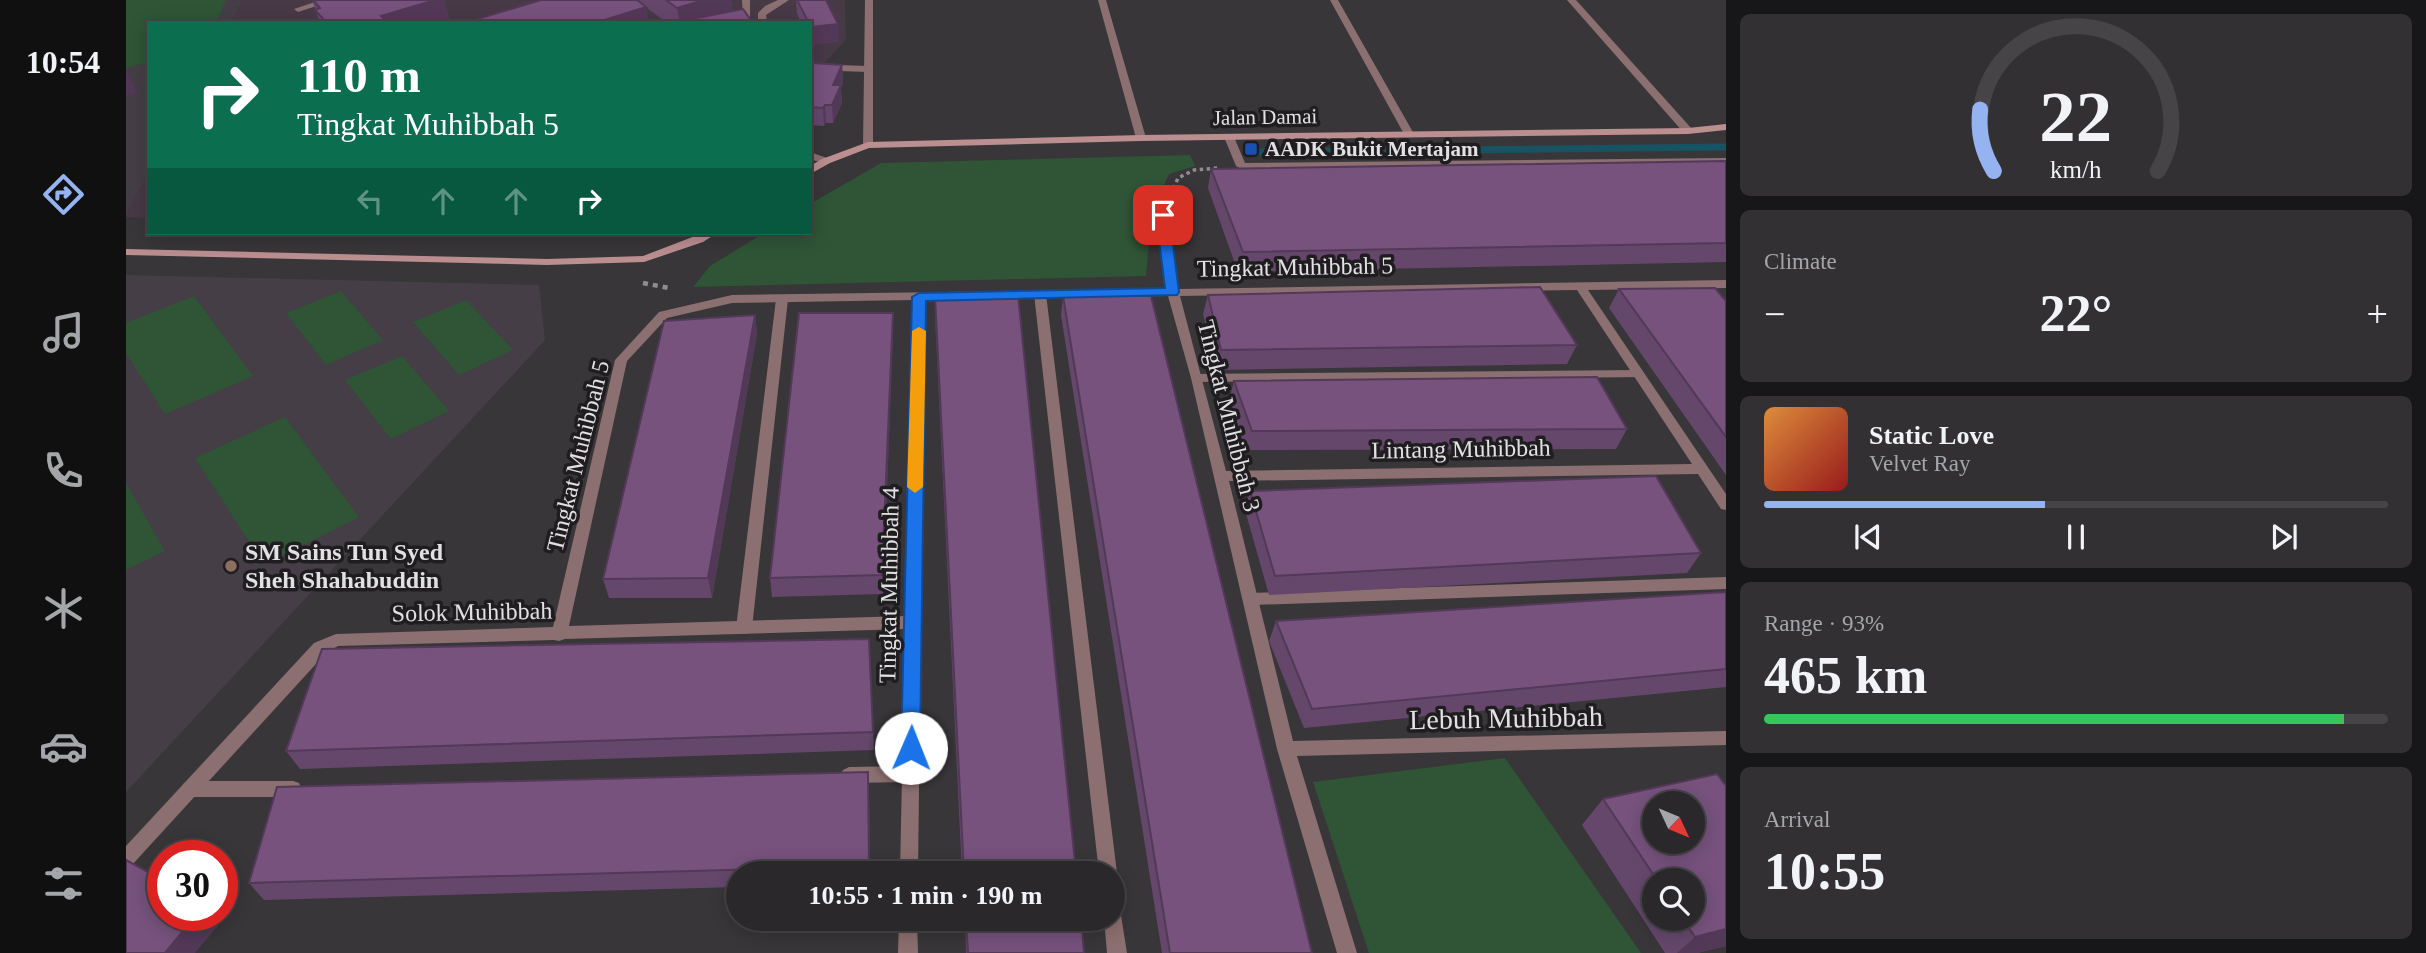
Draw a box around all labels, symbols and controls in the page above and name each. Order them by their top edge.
text: 10:54 [26,44,100,80]
text: 110 m [297,48,421,103]
icon: right [182,49,273,140]
text: 22 [2040,76,2112,157]
street label: Jalan Damai [1213,104,1318,130]
text: Tingkat Muhibbah 5 [297,106,559,142]
place label: AADK Bukit Mertajam [1265,137,1479,161]
marker: AADK Bukit Mertajam [1243,141,1259,157]
text: km/h [2050,156,2102,183]
icon: directions [39,170,88,219]
icon: left [351,182,389,220]
icon: ahead [424,182,462,220]
icon: ahead [497,182,535,220]
icon: right [570,182,608,220]
pin [1133,185,1193,245]
icon: arrive [1144,196,1182,234]
text: Climate [1764,249,1837,274]
street label: Tingkat Muhibbah 5 [1197,252,1393,282]
text: 22° [2040,285,2112,342]
text: − [1764,293,1785,335]
text: + [2367,293,2388,335]
icon: music [39,308,88,357]
street label: Tingkat Muhibbah 3 [1193,318,1265,514]
street label: Tingkat Muhibbah 5 [542,358,614,554]
text: Static Love [1869,421,1994,450]
street label: Lintang Muhibbah [1371,434,1551,464]
icon: phone [39,446,88,495]
text: Velvet Ray [1869,451,1971,476]
street label: Tingkat Muhibbah 4 [874,487,904,683]
icon: previous [1849,518,1887,556]
icon: pause [2057,518,2095,556]
icon: next [2265,518,2303,556]
place label: SM Sains Tun Syed Sheh Shahabuddin [245,539,444,593]
marker: SM Sains Tun Syed Sheh Shahabuddin [223,558,239,574]
icon: climate [39,584,88,633]
street label: Solok Muhibbah [391,598,553,626]
text: Range · 93% [1764,611,1884,636]
text: 465 km [1764,647,1927,704]
street label: Lebuh Muhibbah [1409,701,1603,735]
position arrow [874,711,948,785]
icon: car [39,722,88,771]
north arrow [1642,791,1704,854]
map controls [1642,791,1705,931]
text: Arrival [1764,807,1830,832]
speed limit sign: 30 [147,840,238,931]
text: 10:55 [1764,843,1885,900]
icon: filters [39,859,88,908]
button: search [1642,868,1705,931]
text: 10:55 · 1 min · 190 m [809,881,1043,910]

